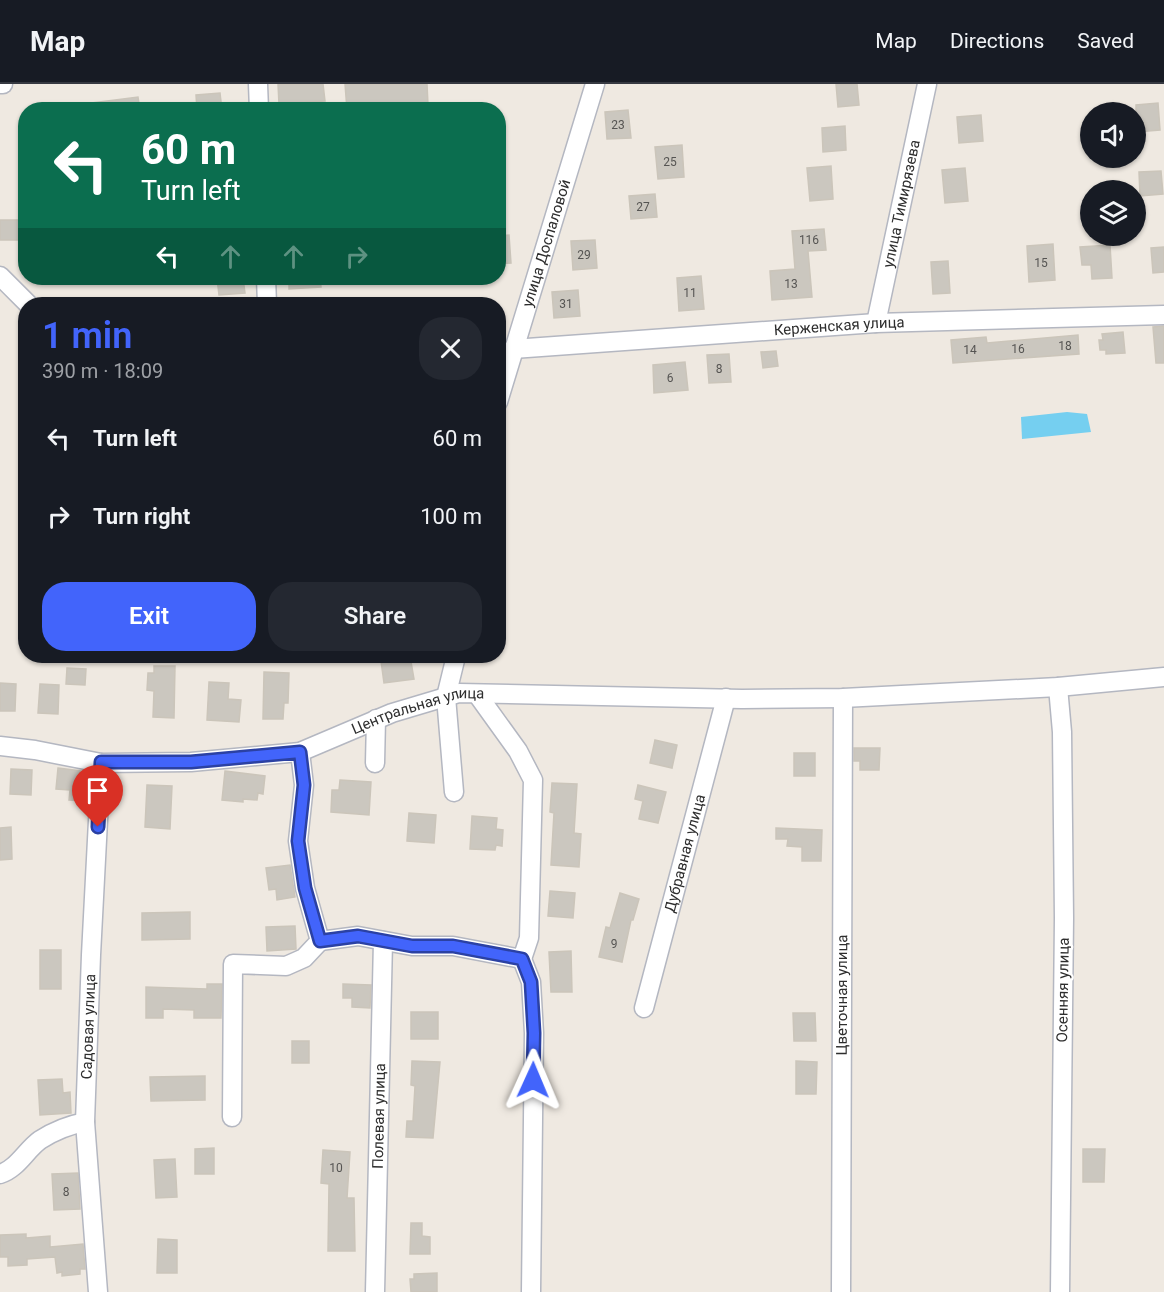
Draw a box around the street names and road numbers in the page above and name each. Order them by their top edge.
street label: улица Тимирязева [879,138,924,269]
street label: улица Доспаловой [518,177,574,309]
street label: Керженская улица [773,313,905,339]
street label: Центральная улица [349,684,485,738]
street label: Дубравная улица [661,792,709,914]
street label: Цветочная улица [833,934,851,1056]
street label: Осенняя улица [1053,937,1073,1043]
street label: Садовая улица [78,974,99,1080]
street label: Полевая улица [369,1063,389,1169]

